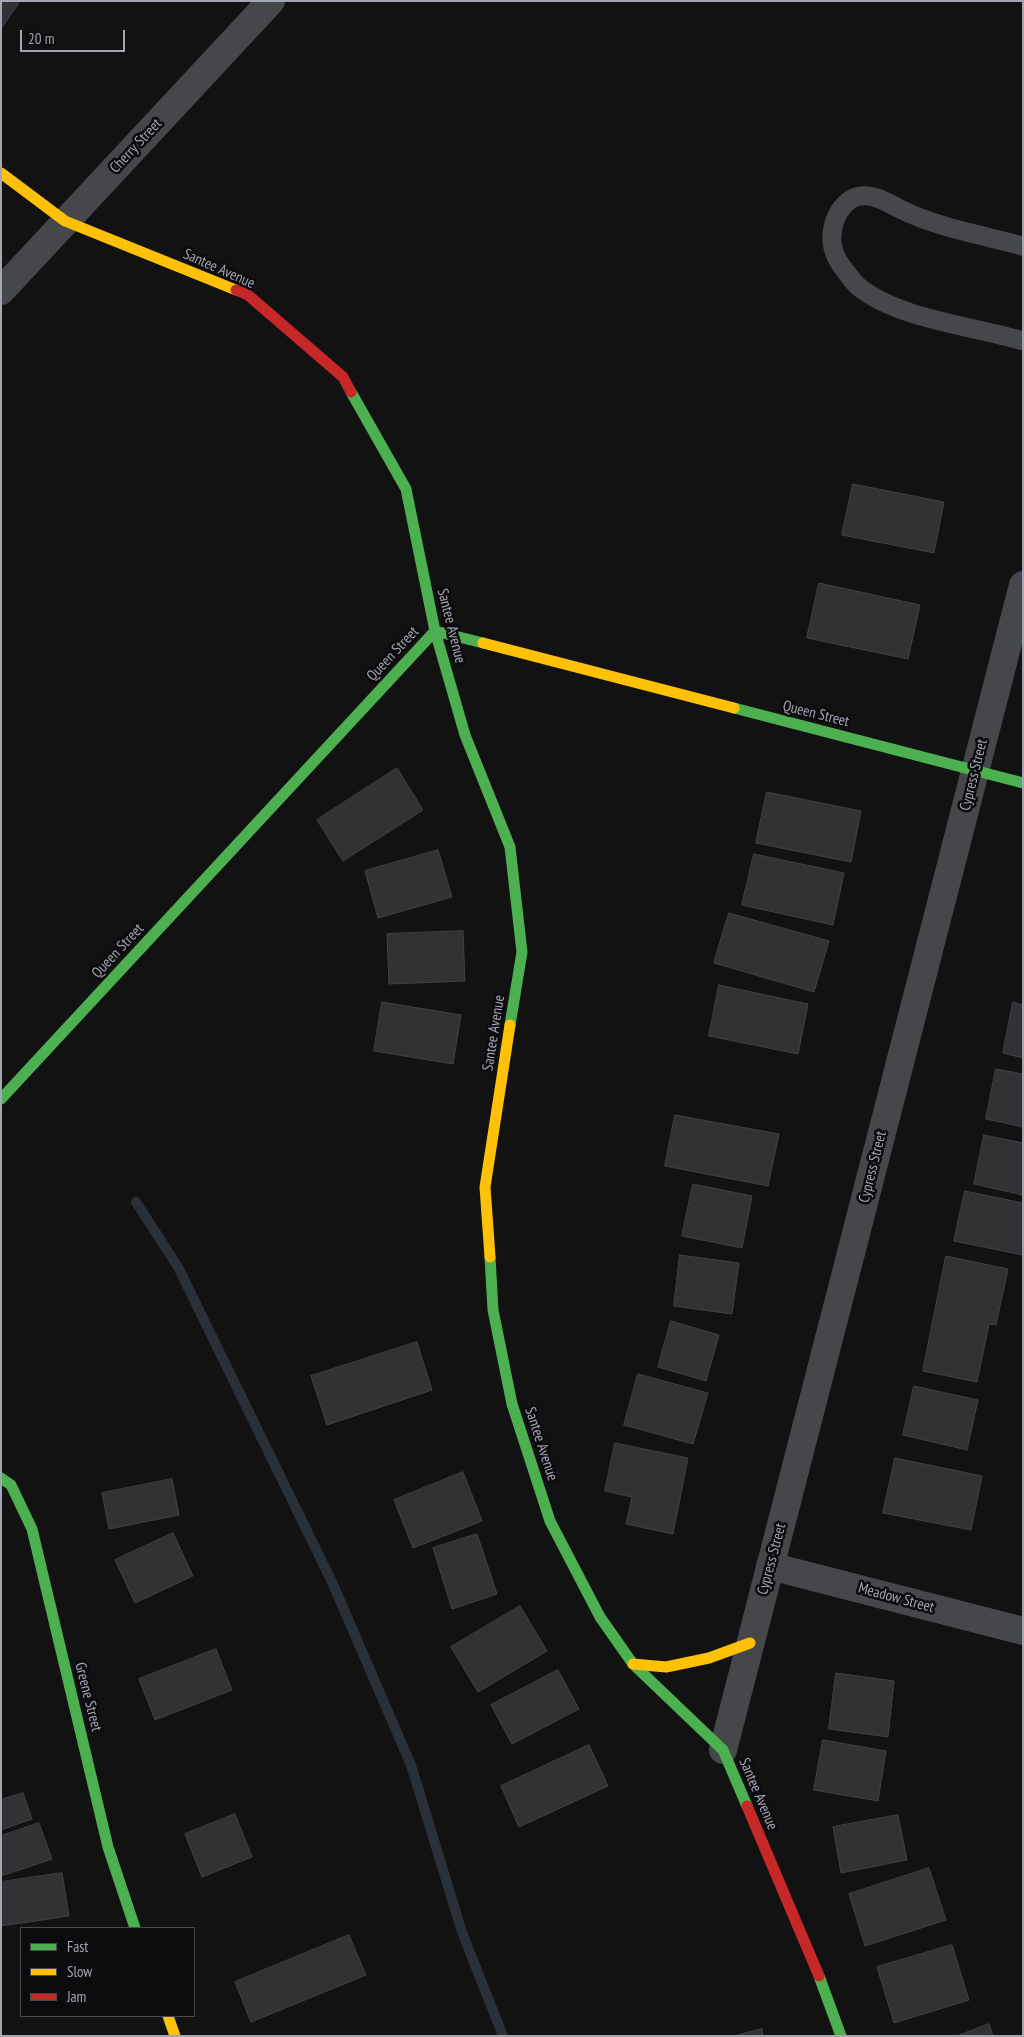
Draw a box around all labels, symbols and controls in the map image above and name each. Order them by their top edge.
scale bar [22,20,128,52]
text: 20 m [28,29,54,48]
street label: Cherry Street [106,115,166,177]
street label: Santee Avenue [180,245,258,293]
street label: Santee Avenue [433,587,469,665]
street label: Queen Street [363,623,423,685]
street label: Queen Street [781,697,851,731]
street label: Cypress Street [956,737,992,813]
street label: Queen Street [88,920,148,982]
street label: Santee Avenue [479,994,509,1072]
street label: Cypress Street [855,1129,891,1205]
street label: Santee Avenue [521,1405,561,1483]
street label: Cypress Street [754,1521,790,1597]
street label: Meadow Street [856,1579,936,1617]
street label: Greene Street [71,1660,105,1734]
street label: Santee Avenue [735,1755,781,1833]
legend [20,1927,195,2017]
text: Fast [67,1937,88,1956]
text: Slow [67,1962,92,1981]
text: Jam [67,1987,86,2006]

